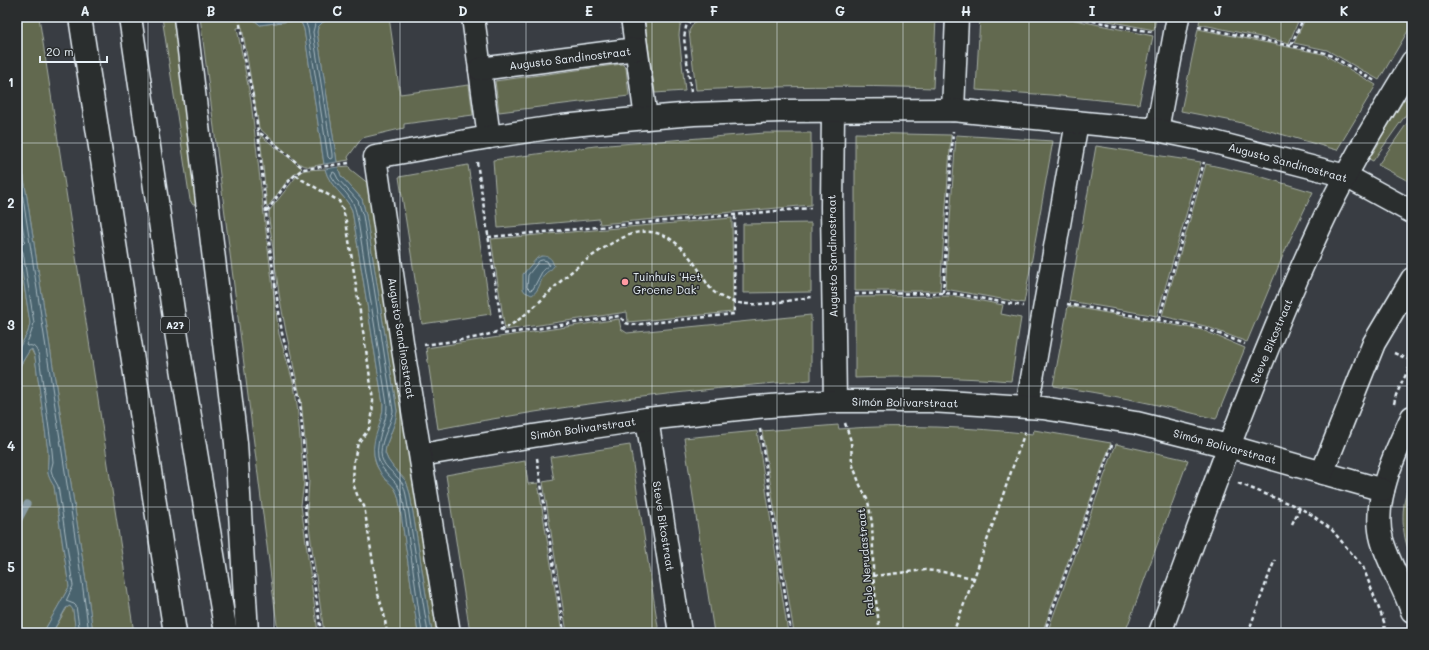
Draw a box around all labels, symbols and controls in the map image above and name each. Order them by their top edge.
text: A [80,2,90,19]
text: B [207,2,216,19]
text: C [332,2,342,19]
text: D [458,2,468,19]
text: E [585,2,593,19]
text: F [710,2,718,19]
text: G [835,2,845,19]
text: H [961,2,971,19]
text: I [1089,2,1096,19]
text: J [1214,2,1222,19]
text: K [1340,2,1349,19]
scale bar [40,38,107,64]
text: 20 m [46,43,74,59]
street label: Augusto Sandinostraat [508,43,632,73]
text: 1 [8,73,14,90]
street label: Augusto Sandinostraat [1227,139,1349,185]
text: 2 [7,194,15,211]
street label: Augusto Sandinostraat [823,194,841,317]
place label: Tuinhuis 'Het Groene Dak' [633,269,701,297]
street label: Augusto Sandinostraat [385,276,419,400]
marker: Tuinhuis 'Het Groene Dak' [620,277,630,287]
street label: Steve Bikostraat [1246,296,1296,386]
text: 3 [7,316,15,333]
road number: A27 [161,317,189,333]
street label: Simón Bolivarstraat [852,394,958,410]
street label: Simón Bolivarstraat [529,413,637,443]
street label: Simón Bolivarstraat [1172,425,1278,467]
text: 4 [7,437,15,454]
street label: Steve Bikostraat [649,480,679,572]
street label: Pablo Nerudastraat [853,507,877,616]
text: 5 [7,558,15,575]

